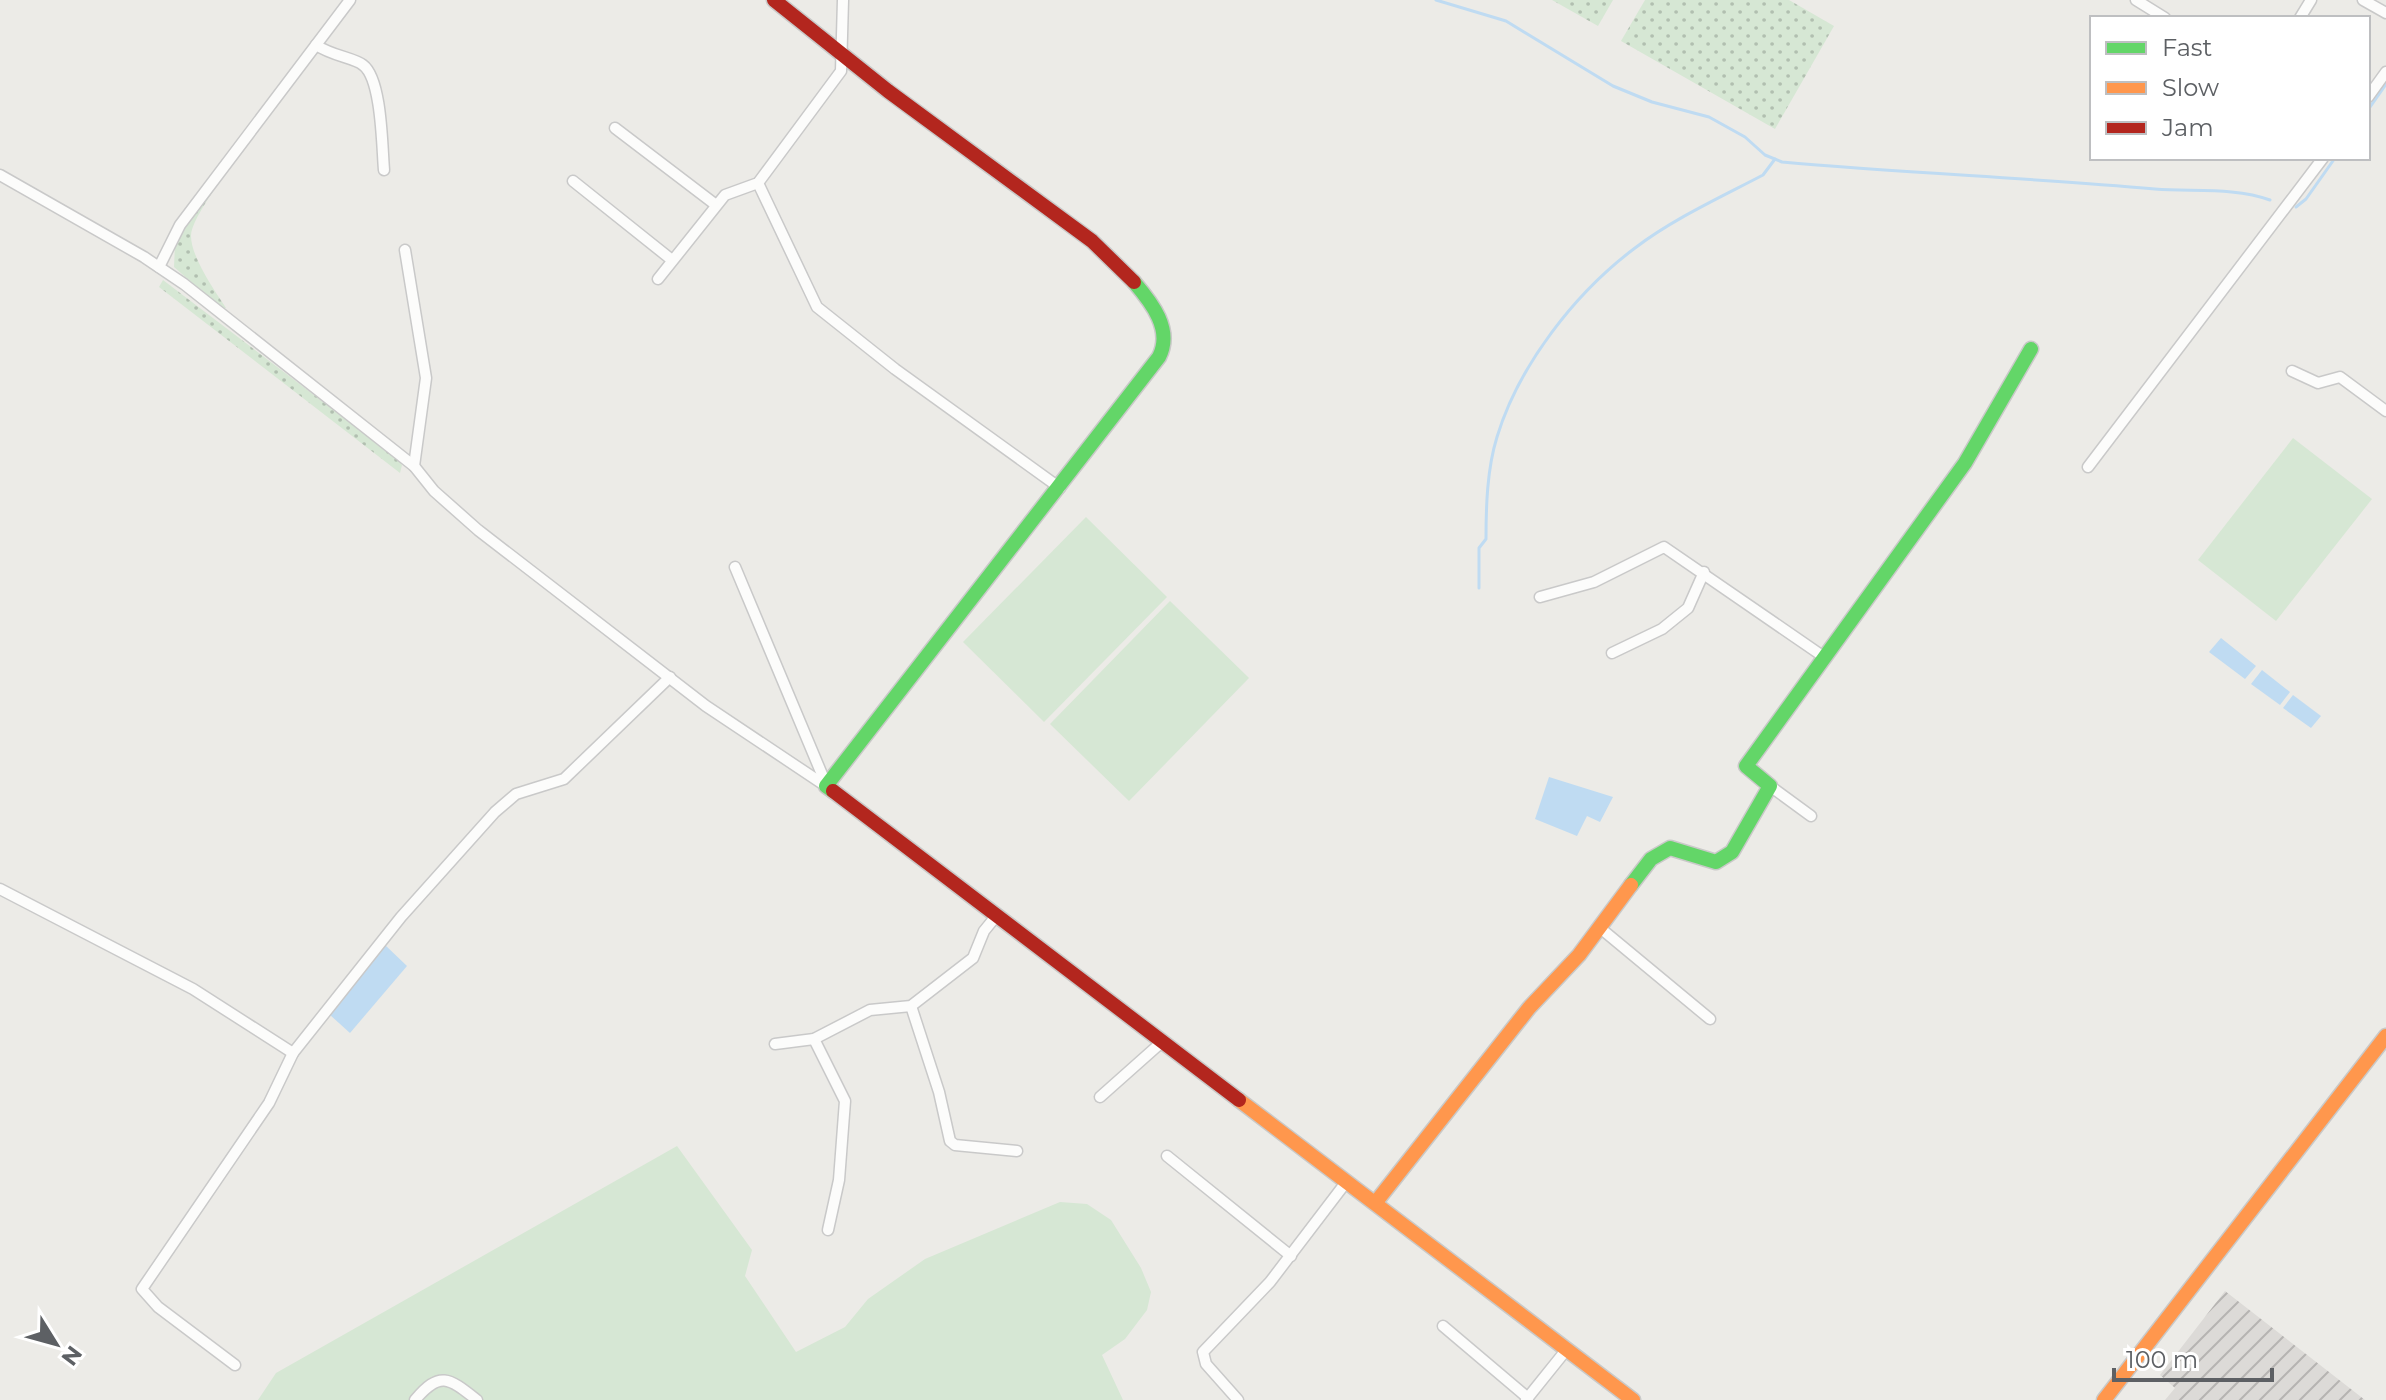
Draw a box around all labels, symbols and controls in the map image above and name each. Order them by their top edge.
legend [2090,16,2370,160]
text: Fast [2162,33,2213,62]
text: Slow [2162,73,2219,102]
text: Jam [2161,113,2214,142]
north arrow [16,1304,96,1384]
scale bar [2114,1332,2272,1382]
text: N [55,1341,88,1371]
text: 100 m [2126,1345,2198,1374]

